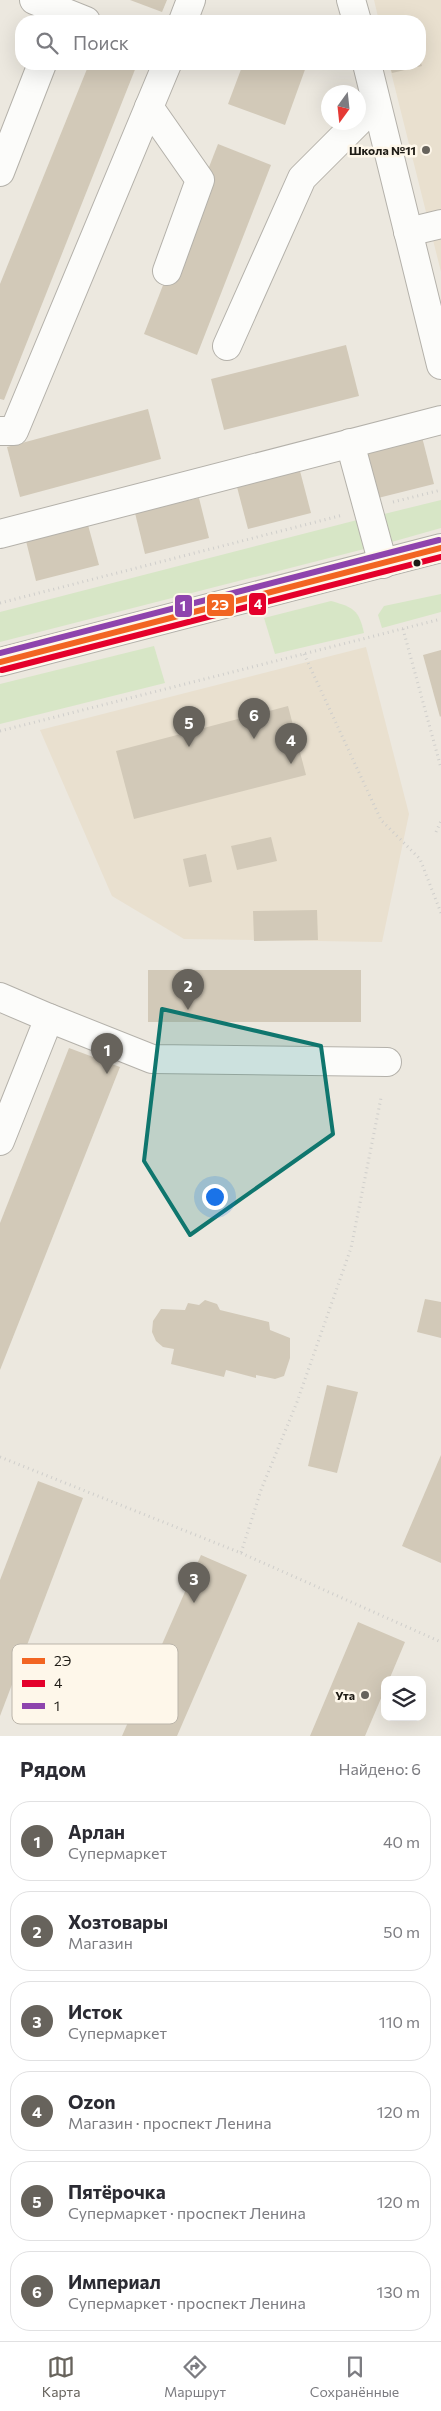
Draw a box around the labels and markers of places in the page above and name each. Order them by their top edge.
place label: Школа №11 [349,143,416,157]
marker: Школа №11 [420,144,432,156]
unlabelled marker [412,558,422,568]
pin: 6 [238,698,270,739]
pin: 5 [173,706,205,747]
pin: 4 [275,723,307,764]
pin: 2 [172,969,204,1010]
pin: 1 [91,1033,123,1074]
pin: 3 [178,1562,210,1603]
place label: Ута [335,1688,355,1702]
marker: Ута [359,1689,371,1701]

